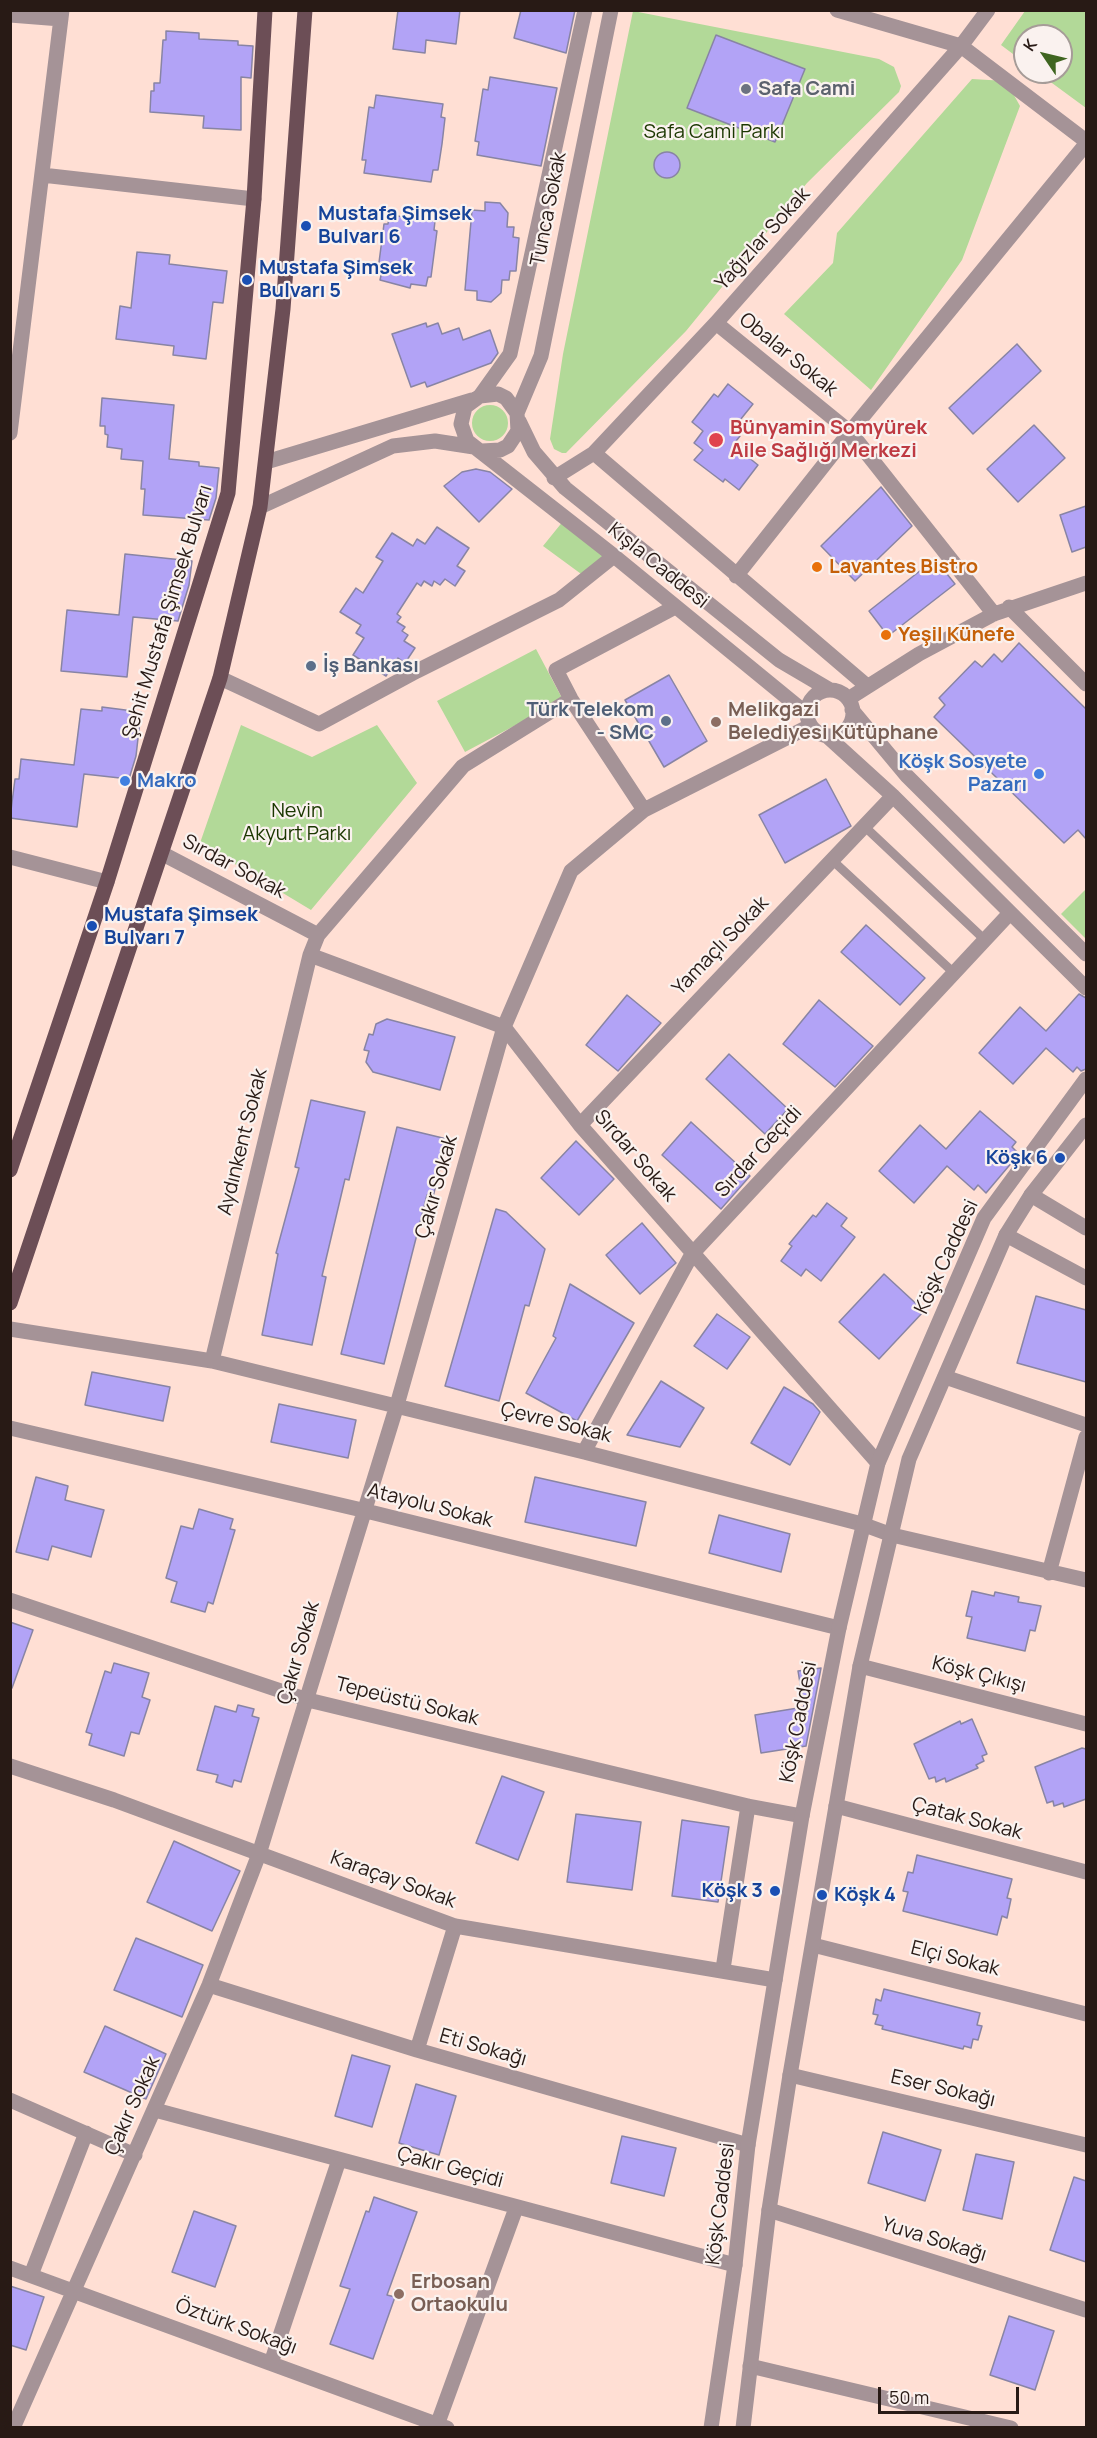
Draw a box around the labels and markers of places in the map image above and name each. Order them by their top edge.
place label: Safa Cami [758,77,855,101]
marker: Safa Cami [739,82,753,96]
place label: Mustafa Şimsek Bulvarı 6 [318,202,472,249]
marker: Mustafa Şimsek Bulvarı 6 [299,219,313,233]
place label: Mustafa Şimsek Bulvarı 5 [259,256,413,303]
marker: Mustafa Şimsek Bulvarı 5 [240,273,254,287]
place label: Bünyamin Somyürek Aile Sağlığı Merkezi [730,416,927,463]
marker: Bünyamin Somyürek Aile Sağlığı Merkezi [707,431,725,449]
place label: Lavantes Bistro [829,555,978,579]
marker: Lavantes Bistro [810,560,824,574]
place label: Yeşil Künefe [898,623,1015,647]
marker: Yeşil Künefe [879,628,893,642]
place label: İş Bankası [323,654,419,678]
marker: İş Bankası [304,659,318,673]
place label: Türk Telekom - SMC [527,698,654,745]
place label: Melikgazi Belediyesi Kütüphane [728,698,938,745]
marker: Türk Telekom - SMC [659,714,673,728]
marker: Melikgazi Belediyesi Kütüphane [709,715,723,729]
place label: Köşk Sosyete Pazarı [898,750,1027,797]
marker: Köşk Sosyete Pazarı [1032,767,1046,781]
place label: Makro [137,769,197,793]
marker: Makro [118,774,132,788]
place label: Mustafa Şimsek Bulvarı 7 [104,903,258,950]
marker: Mustafa Şimsek Bulvarı 7 [85,919,99,933]
place label: Köşk 6 [986,1146,1048,1170]
marker: Köşk 6 [1053,1151,1067,1165]
place label: Köşk 3 [702,1879,763,1903]
place label: Köşk 4 [834,1883,896,1907]
marker: Köşk 3 [768,1884,782,1898]
marker: Köşk 4 [815,1888,829,1902]
place label: Erbosan Ortaokulu [411,2270,508,2317]
marker: Erbosan Ortaokulu [392,2287,406,2301]

